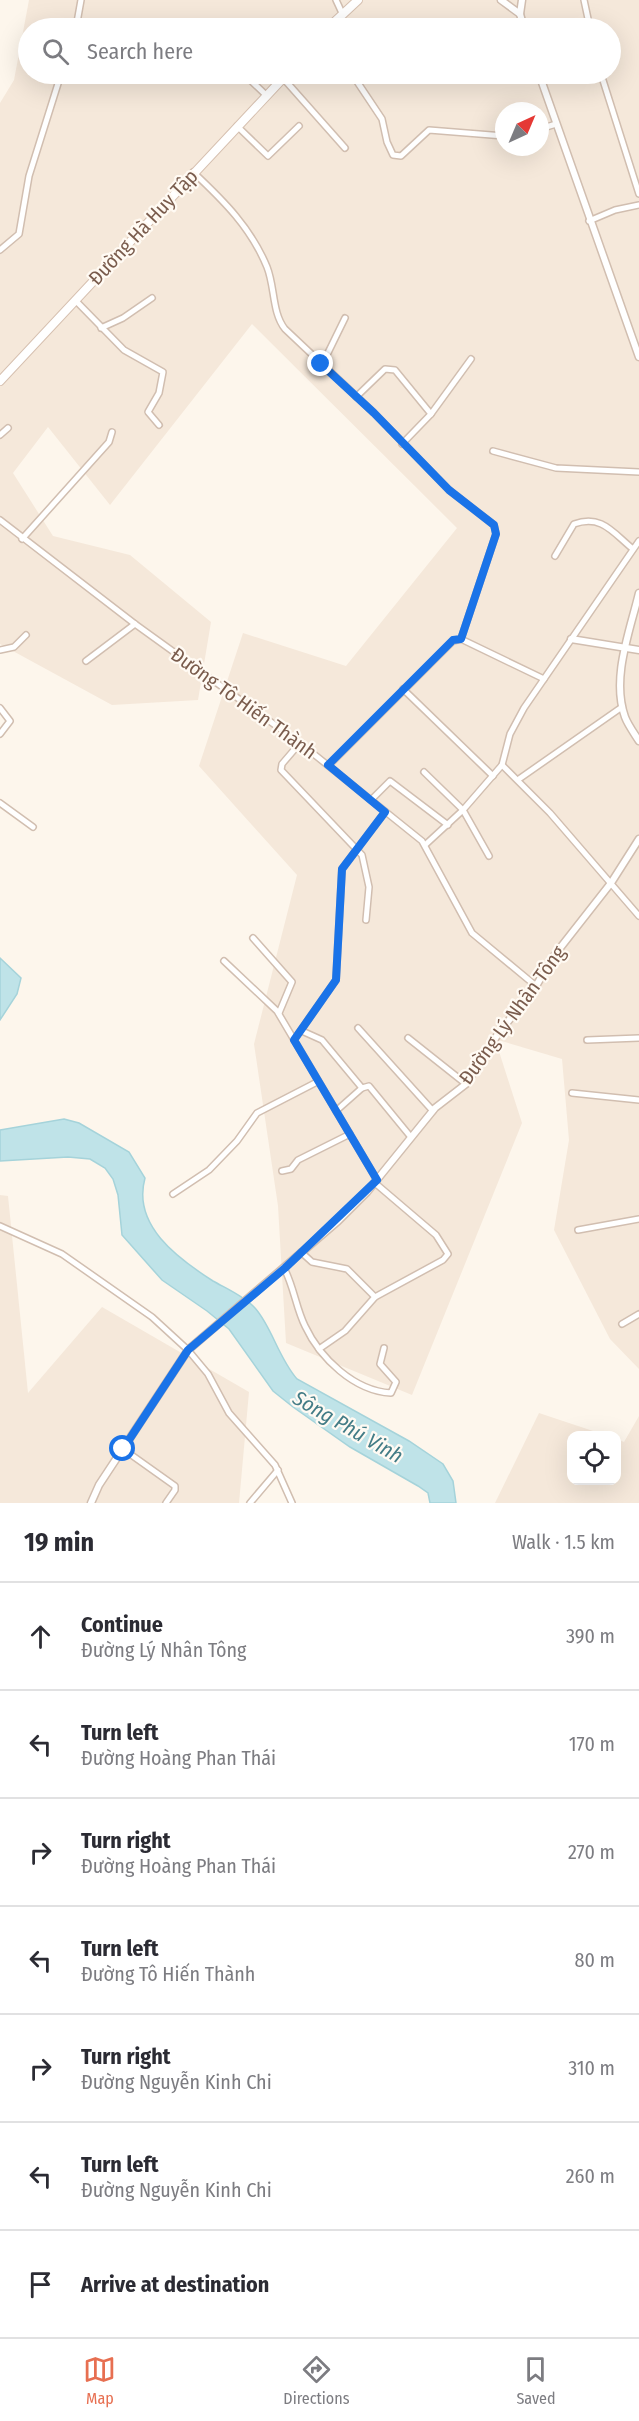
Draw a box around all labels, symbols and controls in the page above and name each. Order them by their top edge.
search box [18,18,621,84]
icon: search [39,35,72,68]
text: Search here [87,38,193,65]
north arrow [495,102,549,156]
street label: Đường Hà Huy Tập [83,164,203,290]
route end [307,350,333,376]
street label: Đường Tô Hiến Thành [166,642,322,764]
street label: Đường Lý Nhân Tông [454,941,571,1089]
water label: Sông Phú Vinh [287,1385,408,1469]
map controls [567,1431,621,1485]
button: locate [567,1431,621,1485]
route start [109,1435,135,1461]
text: 19 min [24,1527,94,1558]
text: Walk · 1.5 km [512,1530,615,1554]
text: Continue [81,1611,163,1638]
icon: ahead [24,1620,57,1653]
text: 390 m [566,1624,615,1648]
text: Đường Lý Nhân Tông [81,1638,247,1662]
text: Turn left [81,1719,159,1746]
icon: left [24,1728,57,1761]
text: 170 m [569,1732,615,1756]
text: Đường Hoàng Phan Thái [81,1746,276,1770]
text: Turn right [81,1827,170,1854]
icon: right [24,1836,57,1869]
text: 270 m [568,1840,615,1864]
text: Đường Hoàng Phan Thái [81,1854,276,1878]
text: Turn left [81,1935,159,1962]
icon: left [24,1944,57,1977]
text: 80 m [575,1948,615,1972]
text: Đường Tô Hiến Thành [81,1962,255,1986]
text: Turn right [81,2043,170,2070]
icon: right [24,2052,57,2085]
text: 310 m [568,2056,615,2080]
text: Đường Nguyễn Kinh Chi [81,2070,272,2094]
text: Turn left [81,2151,159,2178]
icon: left [24,2160,57,2193]
text: 260 m [566,2164,615,2188]
text: Đường Nguyễn Kinh Chi [81,2178,272,2202]
icon: arrive [24,2268,57,2301]
text: Arrive at destination [81,2271,269,2298]
tab: Map [83,2353,116,2408]
tab: Directions [283,2353,350,2408]
tab: Saved [516,2353,556,2408]

